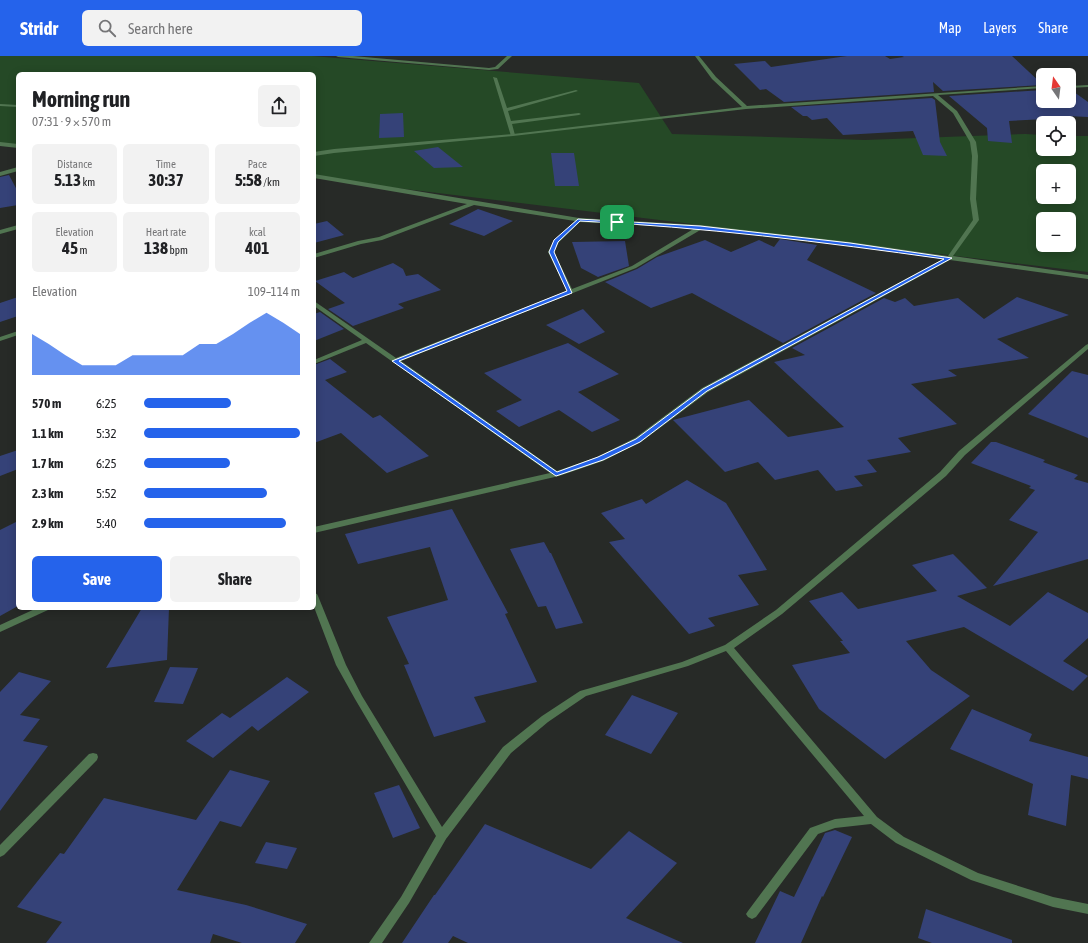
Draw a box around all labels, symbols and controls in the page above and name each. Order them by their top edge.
search box [82,10,362,46]
text: Stridr [20,17,58,39]
icon: search [96,17,118,39]
text: Search here [128,20,193,37]
text: Map [939,20,961,36]
text: Layers [983,20,1016,36]
text: Share [1038,20,1068,36]
north arrow [1036,68,1076,108]
map controls [1036,68,1076,252]
button: share [258,85,300,127]
text: Morning run [32,86,130,112]
text: 07:31 · 9 × 570 m [32,114,111,129]
button: locate [1036,116,1076,156]
text: Distance [57,158,92,170]
text: Time [156,158,176,170]
text: Pace [248,158,267,170]
button: + [1036,164,1076,204]
text: 5.13 [54,170,81,190]
text: 30:37 [148,170,184,190]
text: 5:58 [235,170,262,190]
text: km [81,176,95,188]
text: /km [262,176,280,188]
pin [600,205,634,239]
icon: arrive [606,211,628,233]
button: − [1036,212,1076,252]
text: Elevation [56,226,94,238]
text: Heart rate [146,226,186,238]
text: kcal [249,226,266,238]
text: 45 [62,238,78,258]
text: 138 [144,238,168,258]
text: 401 [245,238,269,258]
text: m [78,244,87,256]
text: bpm [168,244,188,256]
text: Elevation [32,284,77,299]
text: 109–114 m [248,284,300,299]
text: 570 m [32,396,61,411]
text: 6:25 [96,396,117,411]
text: 1.1 km [32,426,63,441]
text: 5:32 [96,426,117,441]
text: 1.7 km [32,456,63,471]
text: 6:25 [96,456,117,471]
text: 2.3 km [32,486,63,501]
text: 5:52 [96,486,117,501]
text: 2.9 km [32,516,63,531]
text: 5:40 [96,516,117,531]
button: Save [32,556,162,602]
button: Share [170,556,300,602]

